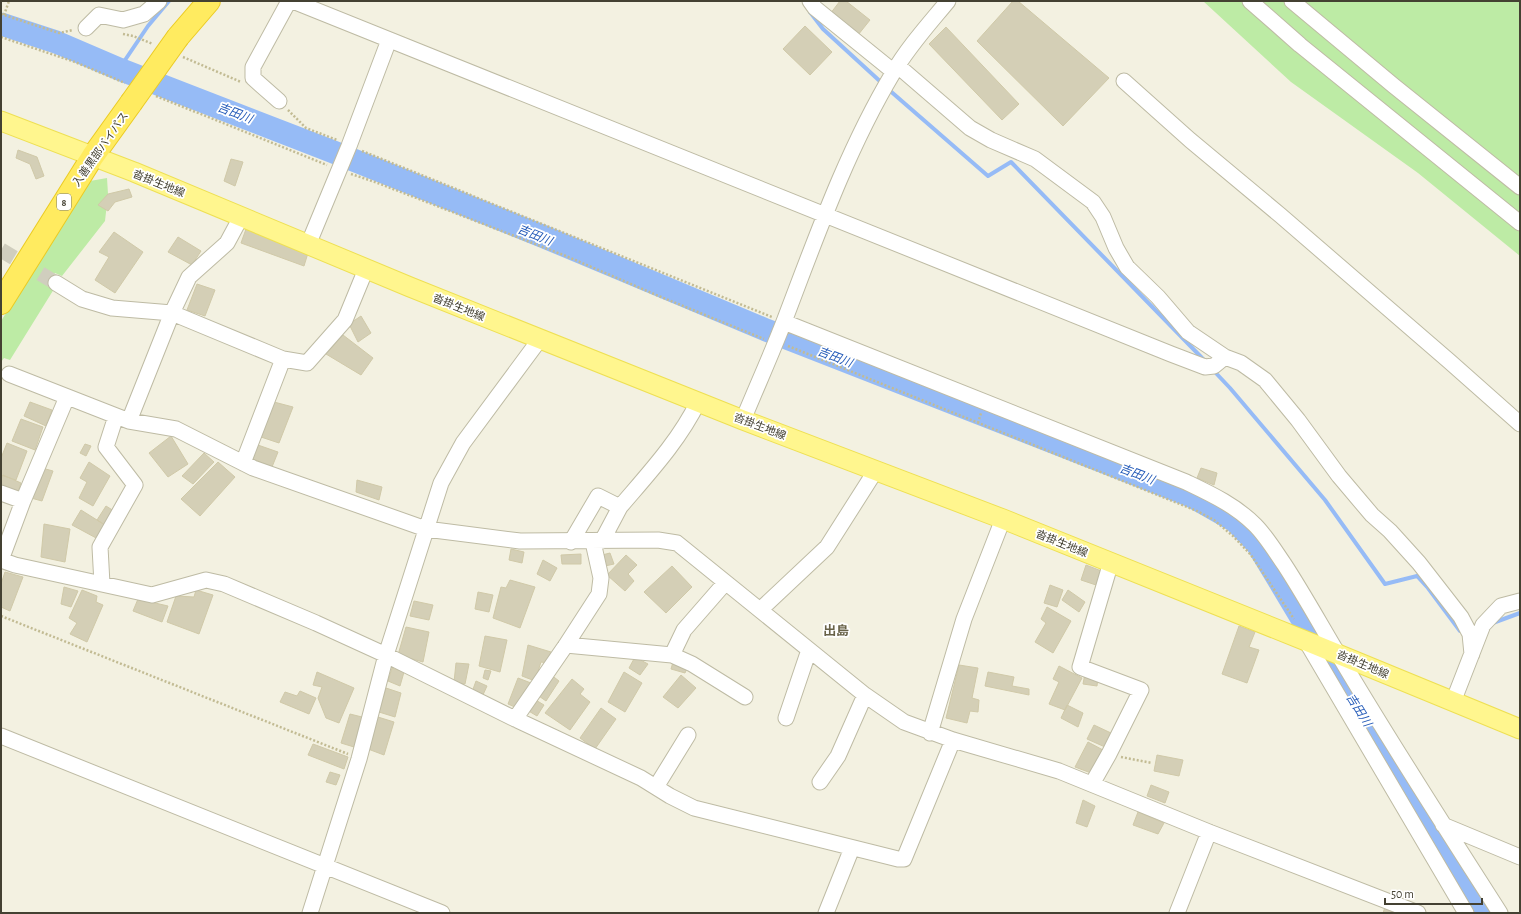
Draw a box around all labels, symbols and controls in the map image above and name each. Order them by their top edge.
water label: 吉田川 [216,100,256,126]
street label: 入善黒部バイパス [70,110,130,188]
street label: 沓掛生地線 [131,167,187,199]
road number: 8 [57,194,71,210]
water label: 吉田川 [516,222,556,248]
street label: 沓掛生地線 [431,291,487,323]
water label: 吉田川 [816,344,856,370]
street label: 沓掛生地線 [732,411,788,441]
water label: 吉田川 [1118,461,1158,487]
street label: 沓掛生地線 [1034,527,1090,559]
district label: 出島 [823,624,849,638]
street label: 沓掛生地線 [1335,648,1391,680]
water label: 吉田川 [1344,691,1376,730]
scale bar [1385,880,1482,906]
text: 50 m [1391,888,1414,900]

